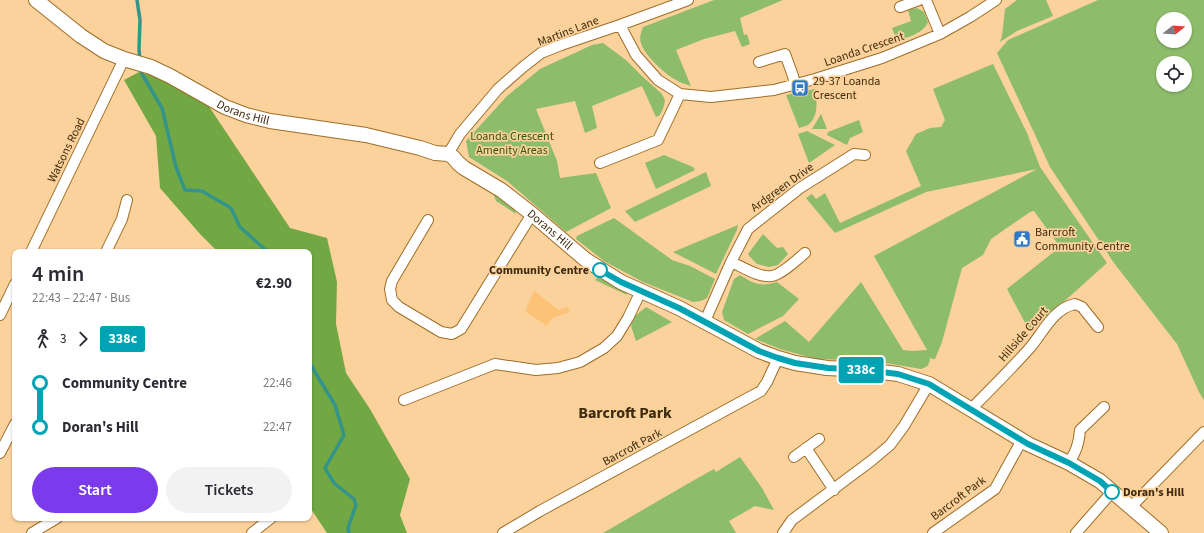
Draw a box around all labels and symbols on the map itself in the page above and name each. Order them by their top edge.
street label: Martins Lane [535,12,601,51]
north arrow [1156,12,1192,48]
street label: Loanda Crescent [822,28,906,71]
place label: 29-37 Loanda Crescent [813,73,880,104]
bus stop icon: 29-37 Loanda Crescent [790,78,810,98]
street label: Dorans Hill [213,96,271,130]
street label: Watsons Road [43,115,90,186]
park label: Loanda Crescent Amenity Areas [470,128,554,159]
street label: Ardgreen Drive [747,159,817,216]
street label: Dorans Hill [523,206,576,254]
place label: Barcroft Community Centre [1035,224,1130,255]
public building icon: Barcroft Community Centre [1012,229,1032,249]
place label: Community Centre [489,262,589,279]
marker: Community Centre [592,262,608,278]
street label: Hillside Court [995,303,1052,366]
line badge: 338c [833,357,889,383]
district label: Barcroft Park [578,402,672,424]
street label: Barcroft Park [600,425,665,470]
street label: Barcroft Park [927,472,989,525]
marker: Doran's Hill [1104,484,1120,500]
place label: Doran's Hill [1123,484,1185,501]

